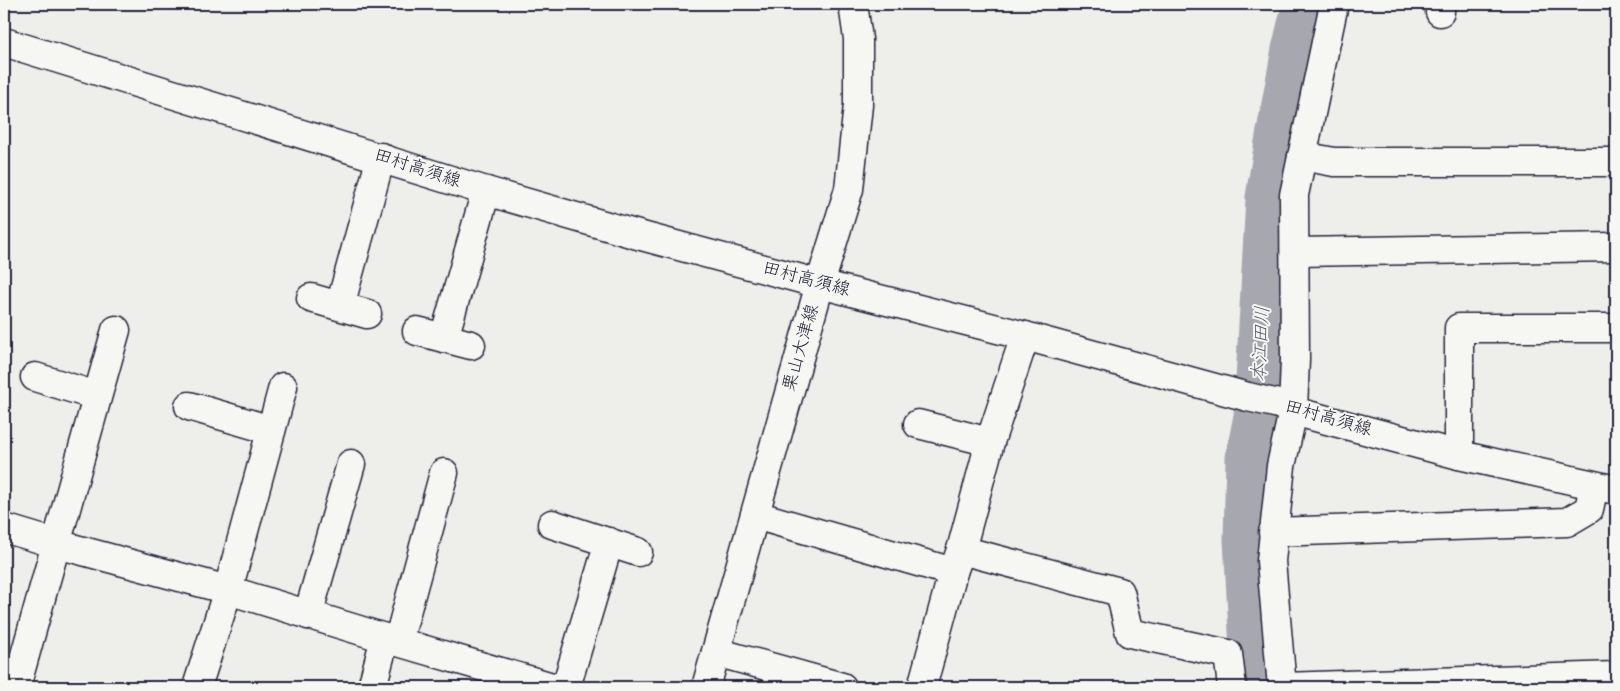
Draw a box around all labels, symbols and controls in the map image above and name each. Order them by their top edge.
street label: 田村高須線 [370,143,464,195]
street label: 田村高須線 [759,256,853,304]
street label: 栗山大津線 [777,301,827,395]
water label: 本江田川 [1247,305,1277,383]
street label: 田村高須線 [1281,394,1375,444]

